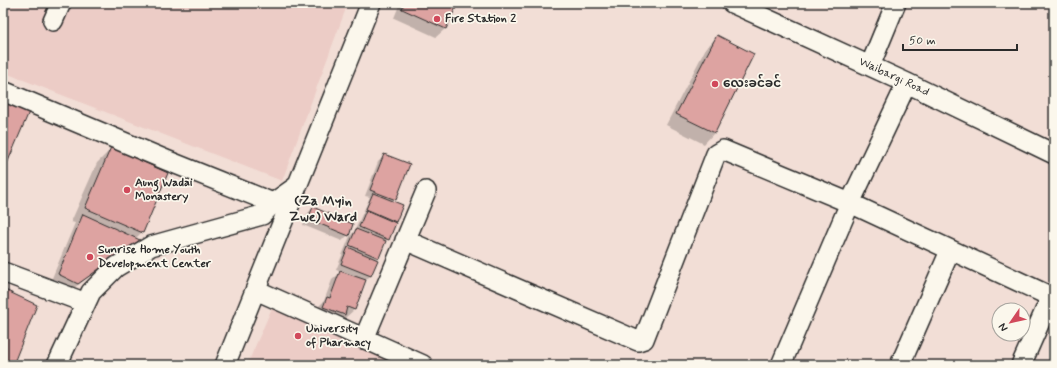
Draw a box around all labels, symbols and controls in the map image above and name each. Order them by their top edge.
place label: Fire Station 2 [445,11,516,27]
marker: Fire Station 2 [432,14,442,24]
scale bar [903,26,1017,52]
text: 50 m [909,33,936,49]
street label: Waibargi Road [856,54,932,100]
place label: လေးခင်ခင် [723,73,781,92]
marker: လေးခင်ခင် [710,79,720,89]
place label: Aung Wadai Monastery [135,175,193,205]
marker: Aung Wadai Monastery [122,185,132,195]
district label: (Za Myin Zwe) Ward [289,192,357,226]
place label: Sunrise Home Youth Development Center [98,242,212,272]
marker: Sunrise Home Youth Development Center [85,252,95,262]
north arrow [991,302,1031,342]
text: N [996,320,1011,334]
place label: University of Pharmacy [306,321,371,351]
marker: University of Pharmacy [293,331,303,341]

